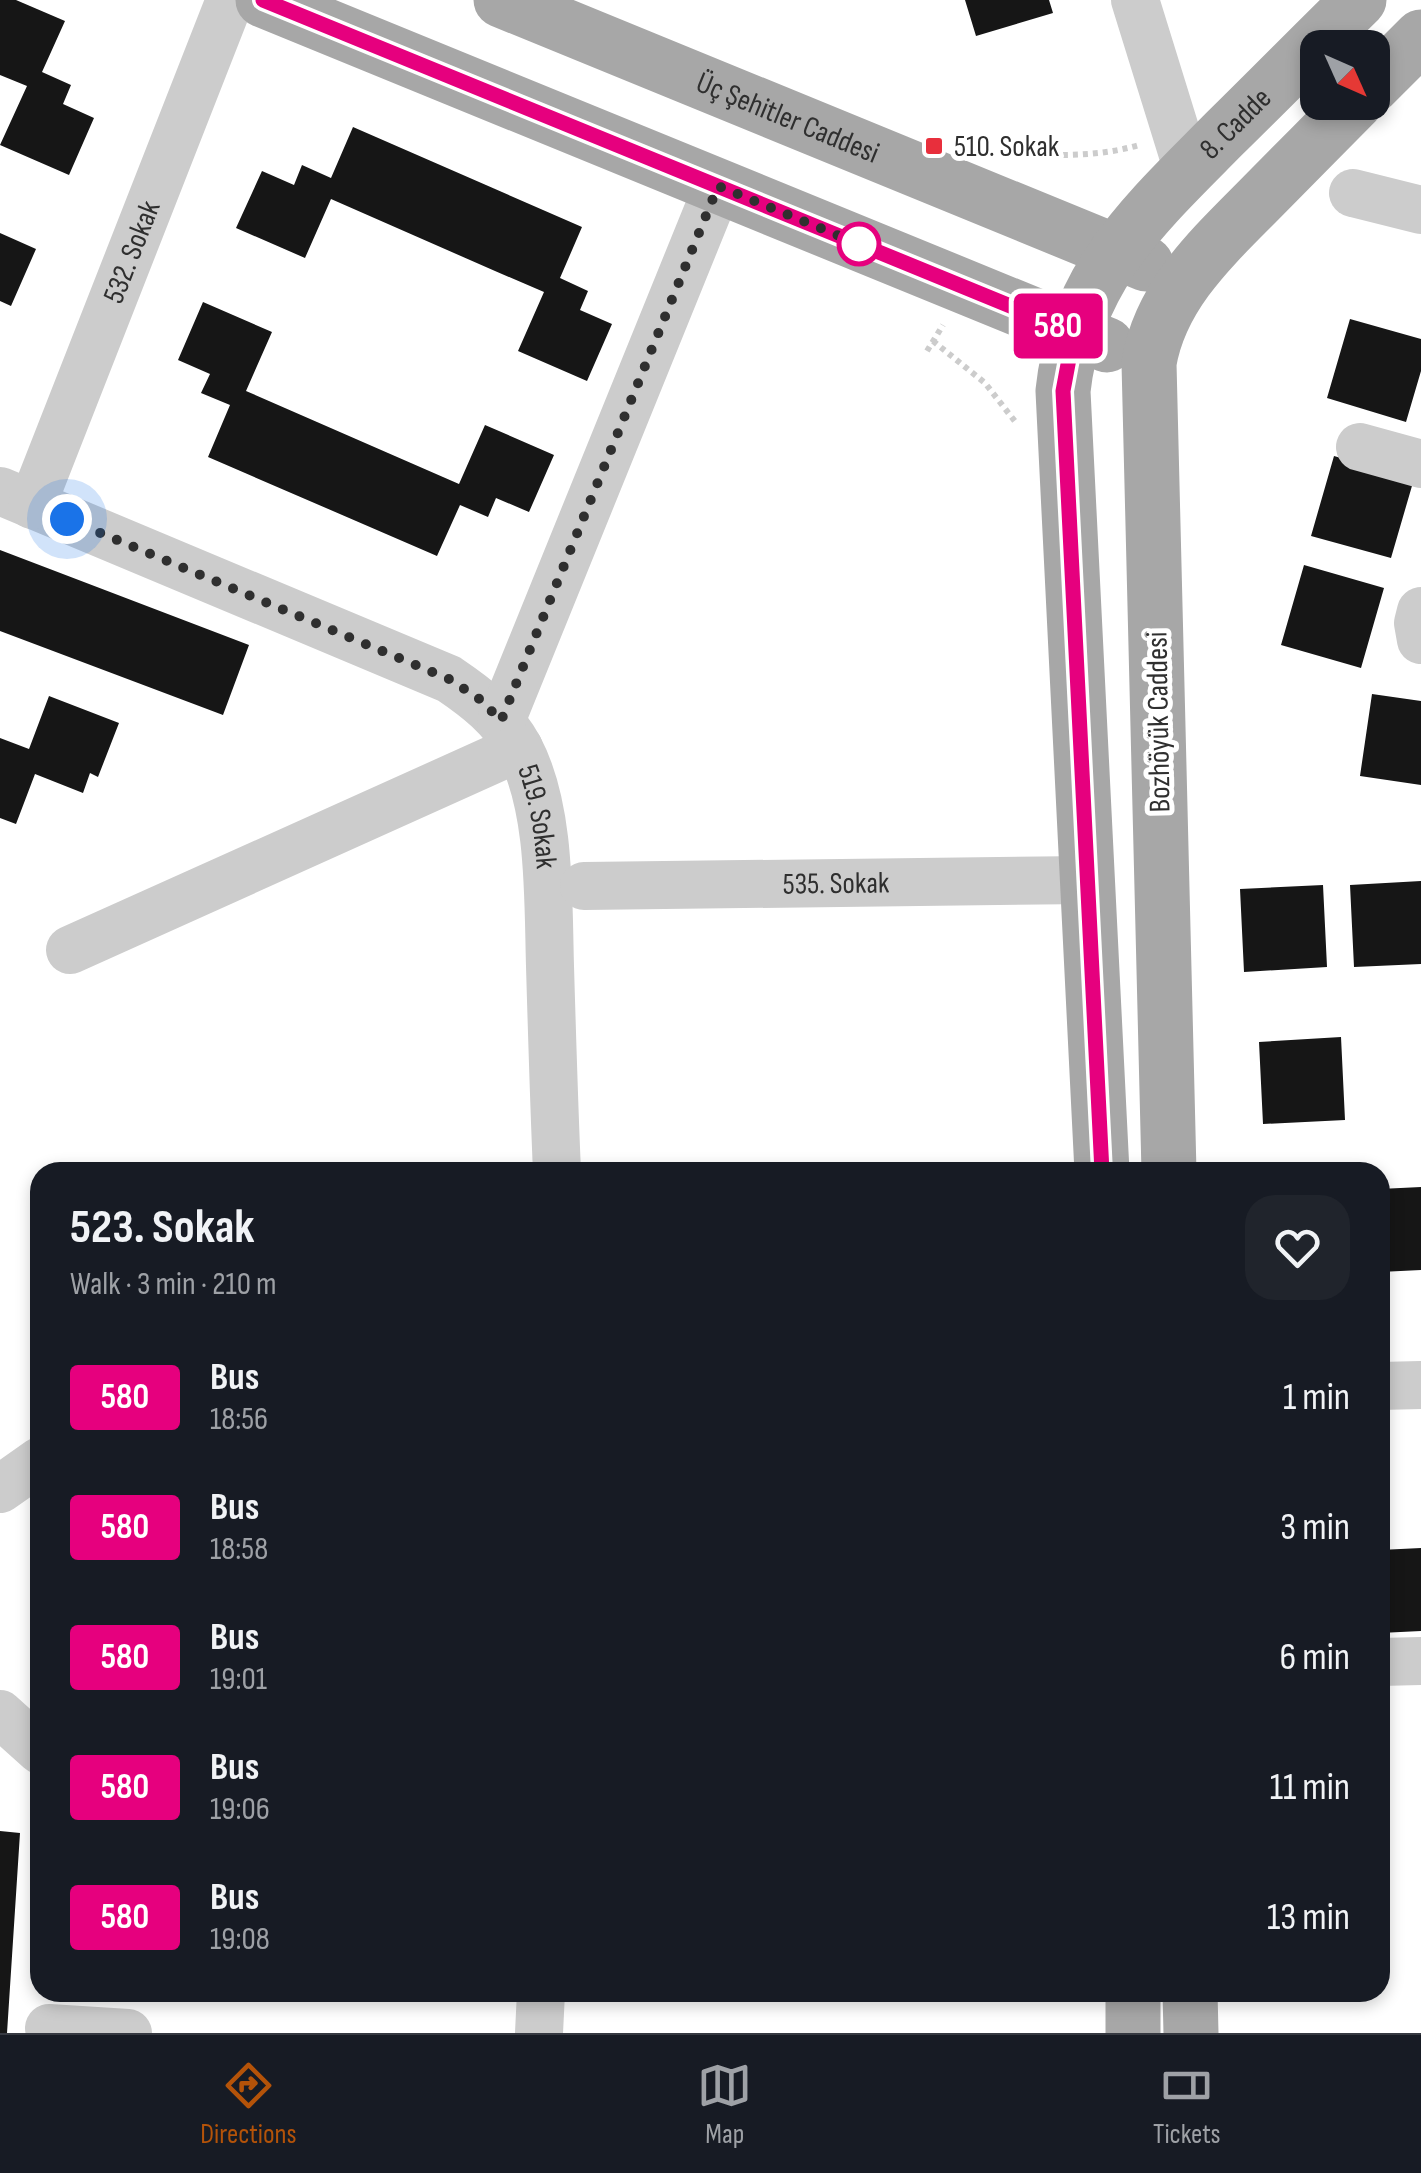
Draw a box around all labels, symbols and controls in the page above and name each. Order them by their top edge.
north arrow [1300,30,1390,120]
map controls [1300,30,1390,120]
street label: Üç Şehitler Caddesi [691,65,884,172]
street label: 8. Cadde [1192,81,1279,167]
place label: 510. Sokak [954,129,1060,165]
marker: 510. Sokak [923,135,945,157]
street label: 532. Sokak [96,195,169,309]
unlabelled marker [838,223,880,265]
line badge: 580 [1000,294,1116,358]
text: 580 [1034,305,1082,348]
your location [42,494,92,544]
street label: Bozhöyük Caddesi [1139,631,1179,813]
street label: 519. Sokak [509,760,564,871]
street label: 535. Sokak [782,865,890,903]
button: heart [1245,1195,1350,1300]
text: 523. Sokak [70,1199,255,1256]
text: Walk · 3 min · 210 m [70,1265,277,1304]
text: Bus [210,1355,259,1400]
text: 1 min [1283,1375,1350,1420]
text: 580 [101,1376,149,1419]
text: 18:56 [210,1400,268,1439]
text: Bus [210,1485,259,1530]
text: 3 min [1280,1505,1350,1550]
text: 580 [101,1506,149,1549]
text: 18:58 [210,1530,268,1569]
text: Bus [210,1615,259,1660]
text: 6 min [1280,1635,1350,1680]
text: 580 [101,1636,149,1679]
text: 19:01 [210,1660,267,1699]
text: Bus [210,1745,259,1790]
text: 11 min [1270,1765,1350,1810]
text: 580 [101,1766,149,1809]
text: 19:06 [210,1790,270,1829]
text: Bus [210,1875,259,1920]
text: 13 min [1267,1895,1350,1940]
text: 580 [101,1896,149,1939]
text: 19:08 [210,1920,270,1959]
tab: Directions [200,2058,297,2151]
tab: Map [697,2058,752,2151]
tab: Tickets [1153,2058,1221,2151]

